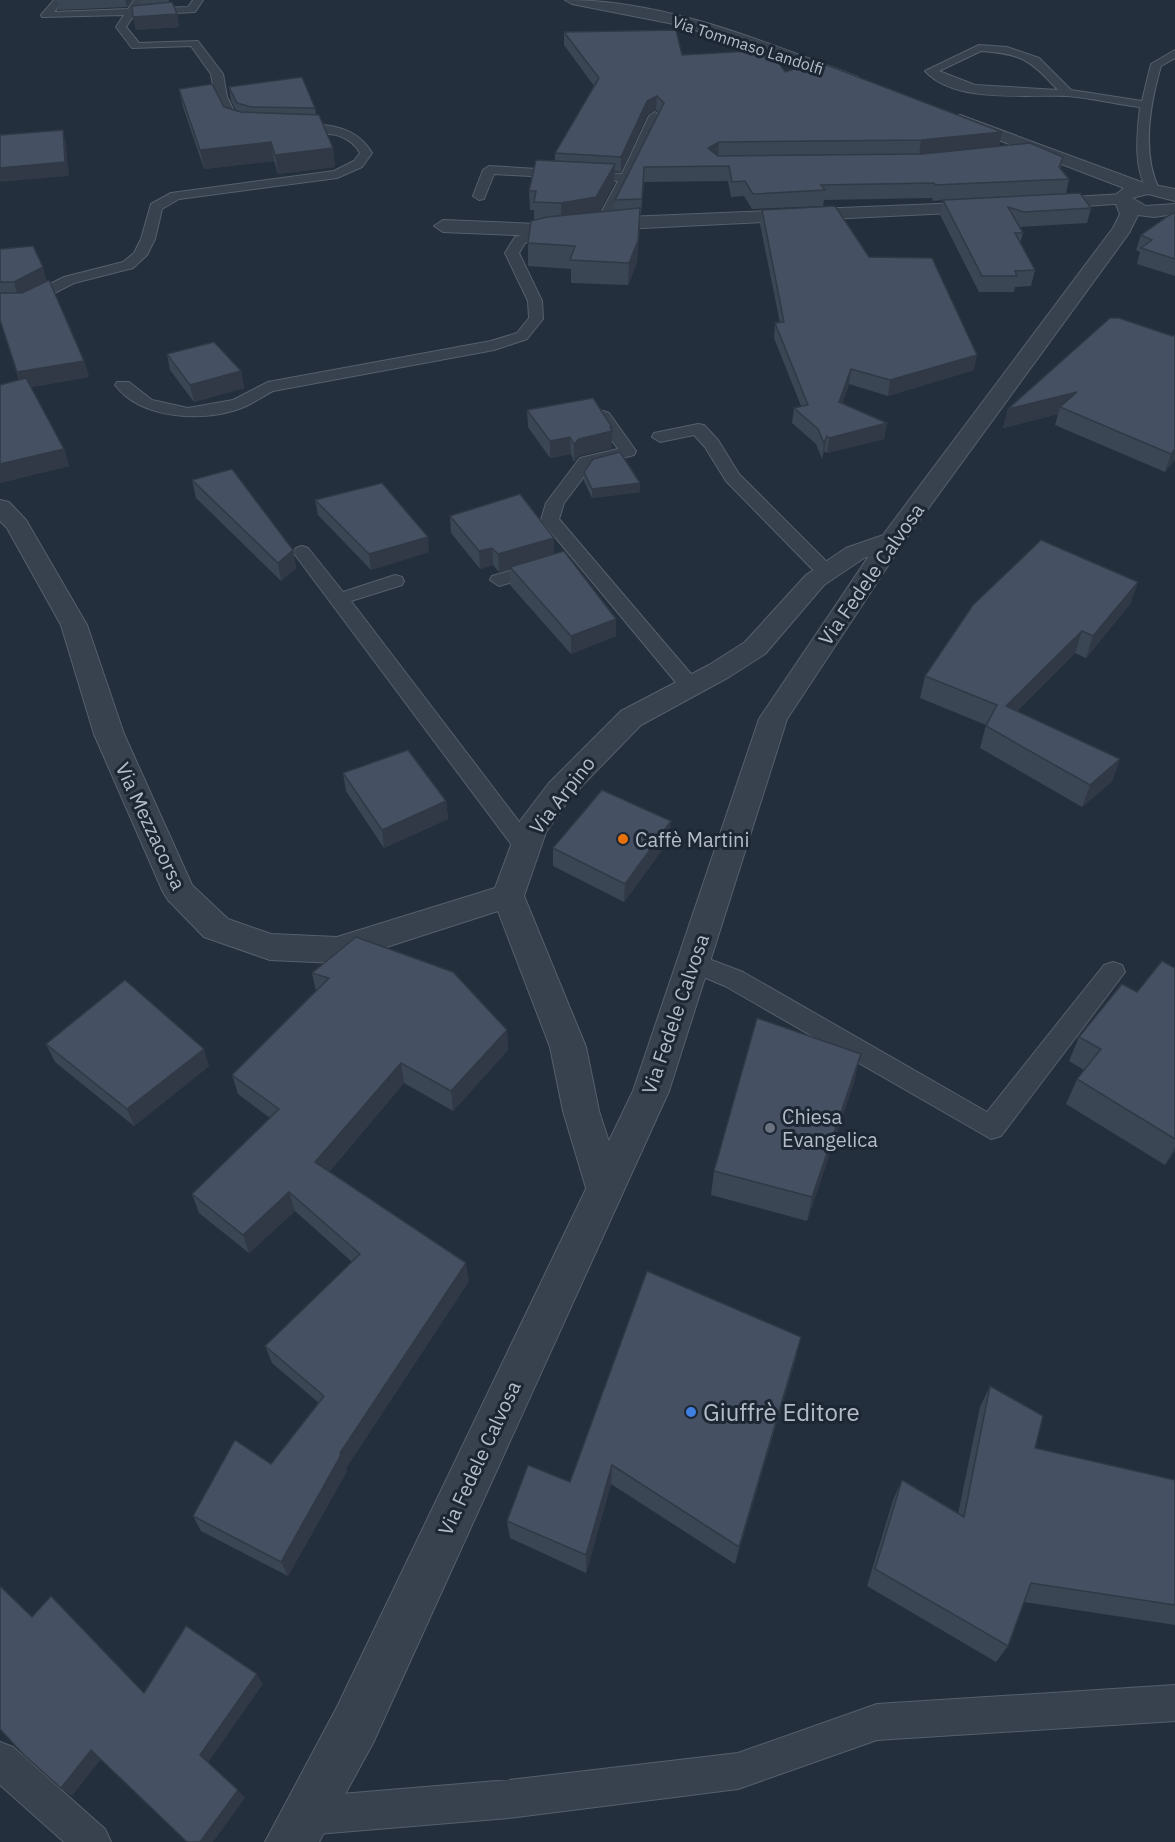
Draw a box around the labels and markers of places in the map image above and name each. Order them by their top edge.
place label: Caffè Martini [635,826,749,853]
marker: Caffè Martini [616,832,630,846]
place label: Chiesa Evangelica [782,1103,878,1153]
marker: Chiesa Evangelica [763,1121,777,1135]
place label: Giuffrè Editore [703,1396,860,1428]
marker: Giuffrè Editore [684,1405,698,1419]

